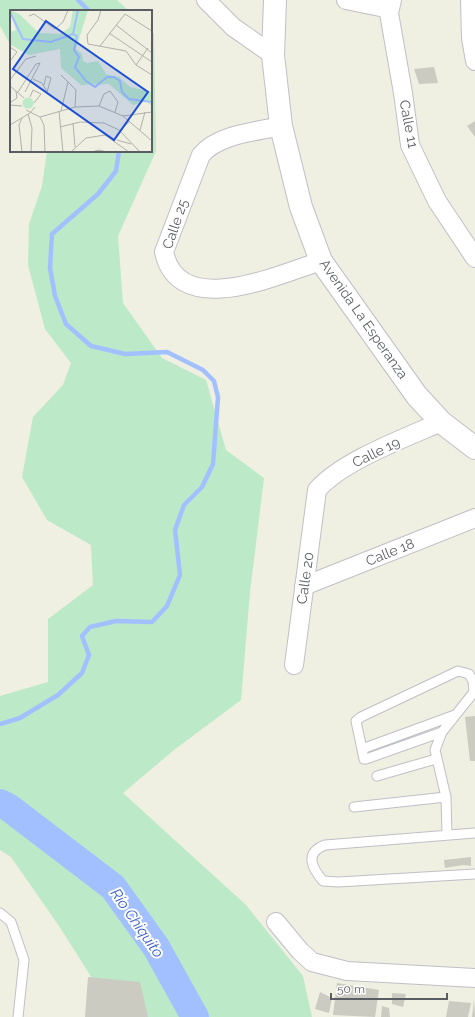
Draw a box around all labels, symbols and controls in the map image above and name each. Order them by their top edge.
inset map [10,10,152,152]
street label: Calle 11 [397,99,421,149]
street label: Calle 25 [159,197,191,251]
street label: Avenida La Esperanza [317,256,411,382]
street label: Calle 19 [350,434,402,470]
street label: Calle 18 [363,535,417,569]
street label: Calle 20 [293,551,317,605]
water label: Río Chiquito [107,885,167,961]
scale bar [331,975,447,1001]
text: 50 m [337,982,365,996]

